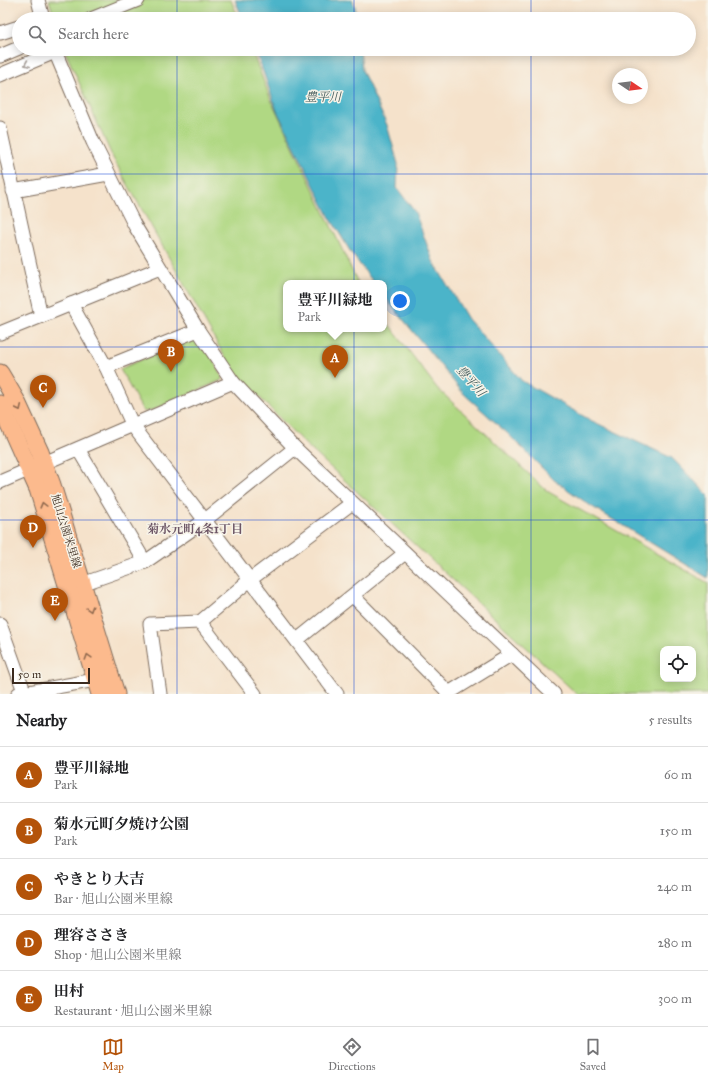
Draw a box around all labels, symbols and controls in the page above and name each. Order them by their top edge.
search box [12,12,696,56]
icon: search [26,23,48,45]
text: Search here [58,25,129,43]
one-way arrow [24,59,31,67]
north arrow [612,68,648,104]
water label: 豊平川 [305,90,343,104]
popup [283,280,387,332]
text: 豊平川緑地 [297,291,373,309]
your location [390,291,410,311]
text: Park [297,309,321,325]
pin: B [158,339,184,372]
pin: A [322,345,348,378]
water label: 豊平川 [454,363,490,401]
pin: C [30,375,56,408]
one-way arrow [14,403,22,411]
street label: 旭山公園米里線 [49,492,83,570]
one-way arrow [39,502,48,509]
pin: D [20,515,46,548]
district label: 菊水元町4条1丁目 [147,522,243,537]
pin: E [42,588,68,621]
one-way arrow [85,605,94,612]
map controls [660,646,696,682]
button: locate [660,646,696,682]
one-way arrow [84,653,93,660]
scale bar [12,666,90,685]
text: 50 m [18,668,41,681]
text: Nearby [16,710,67,731]
text: 5 results [648,712,692,728]
text: 豊平川緑地 [54,759,129,777]
text: A [25,767,33,783]
text: 60 m [664,767,692,783]
text: Park [54,777,78,793]
text: 菊水元町夕焼け公園 [54,815,189,833]
text: B [25,823,33,839]
text: 150 m [660,823,692,839]
text: Park [54,833,78,849]
text: やきとり大吉 [54,870,144,888]
text: C [25,879,33,895]
text: 240 m [657,879,692,895]
text: Bar · 旭山公園米里線 [54,891,172,907]
text: 理容ささき [54,926,129,944]
text: D [24,935,34,951]
text: 280 m [657,935,692,951]
text: Shop · 旭山公園米里線 [54,947,181,963]
text: 田村 [54,982,84,1000]
text: E [24,991,34,1007]
text: 300 m [658,991,692,1007]
text: Restaurant · 旭山公園米里線 [54,1003,212,1019]
tab: Map [102,1036,124,1073]
tab: Directions [328,1036,376,1073]
tab: Saved [580,1036,606,1073]

